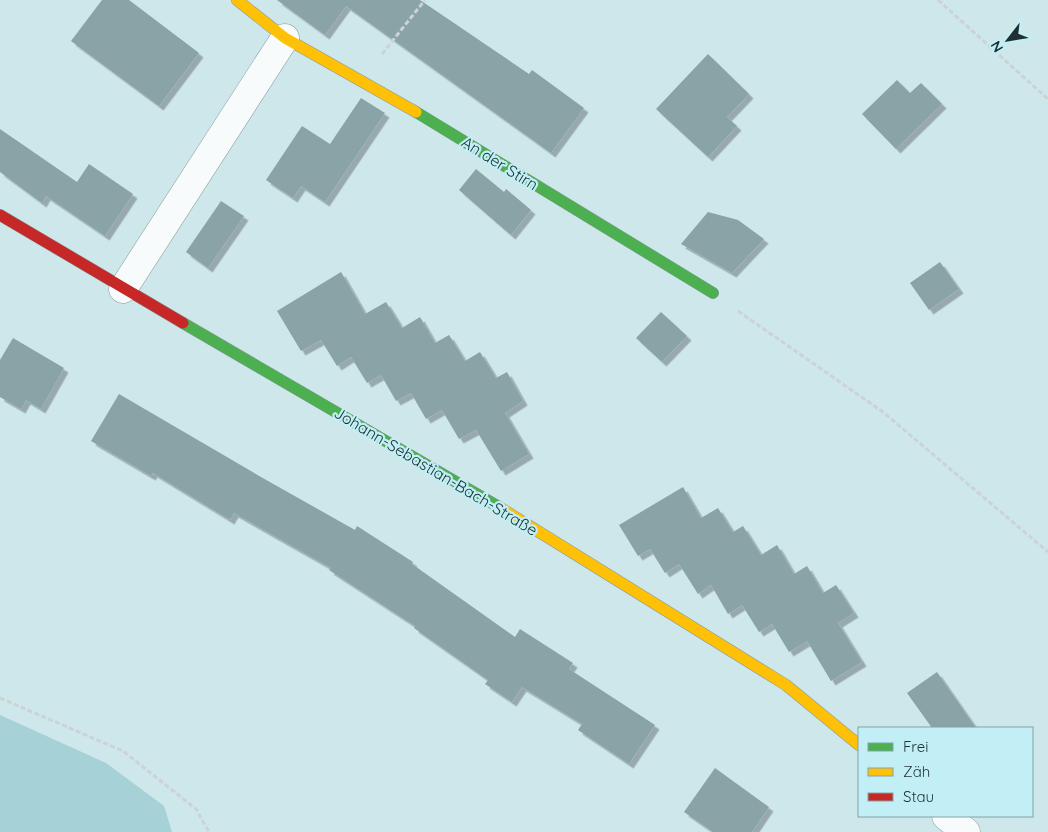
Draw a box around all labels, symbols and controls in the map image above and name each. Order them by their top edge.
north arrow [983,15,1033,65]
text: N [986,38,1007,56]
street label: An der Stirn [458,132,542,194]
street label: Johann-Sebastian-Bach-Straße [331,402,541,540]
legend [858,727,1033,817]
text: Frei [903,737,929,756]
text: Zäh [903,762,930,781]
text: Stau [903,787,934,806]

